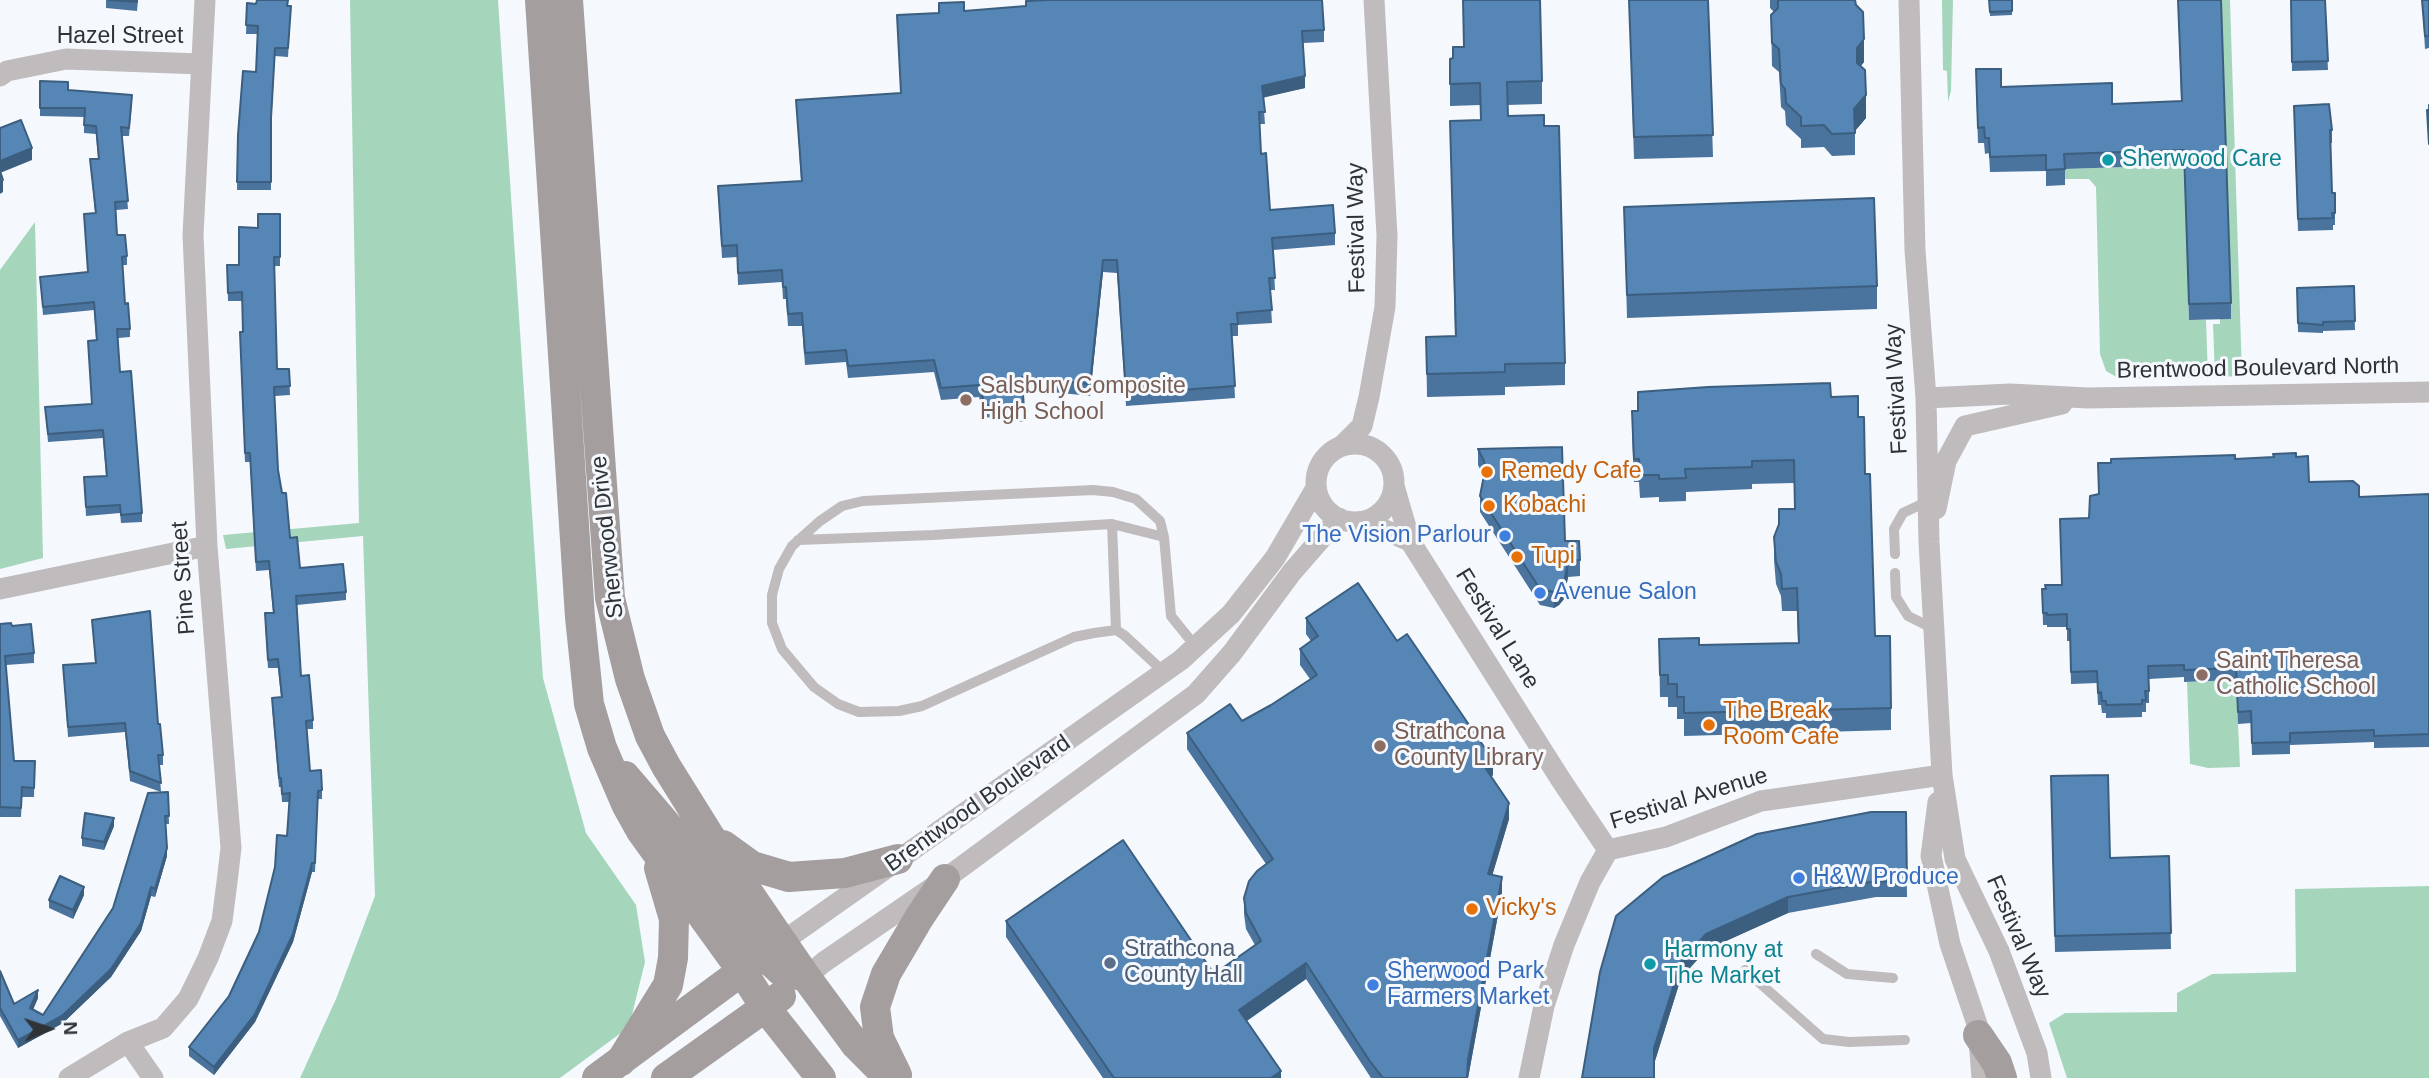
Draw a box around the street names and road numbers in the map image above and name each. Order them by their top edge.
street label: Hazel Street [57,23,183,51]
street label: Festival Way [1342,162,1372,294]
street label: Festival Way [1880,323,1914,455]
street label: Brentwood Boulevard North [2117,353,2399,385]
street label: Sherwood Drive [586,454,630,620]
street label: Pine Street [166,520,202,636]
street label: Festival Lane [1449,564,1545,694]
street label: Brentwood Boulevard [880,730,1076,878]
street label: Festival Avenue [1607,762,1771,836]
street label: Festival Way [1980,871,2056,1003]

